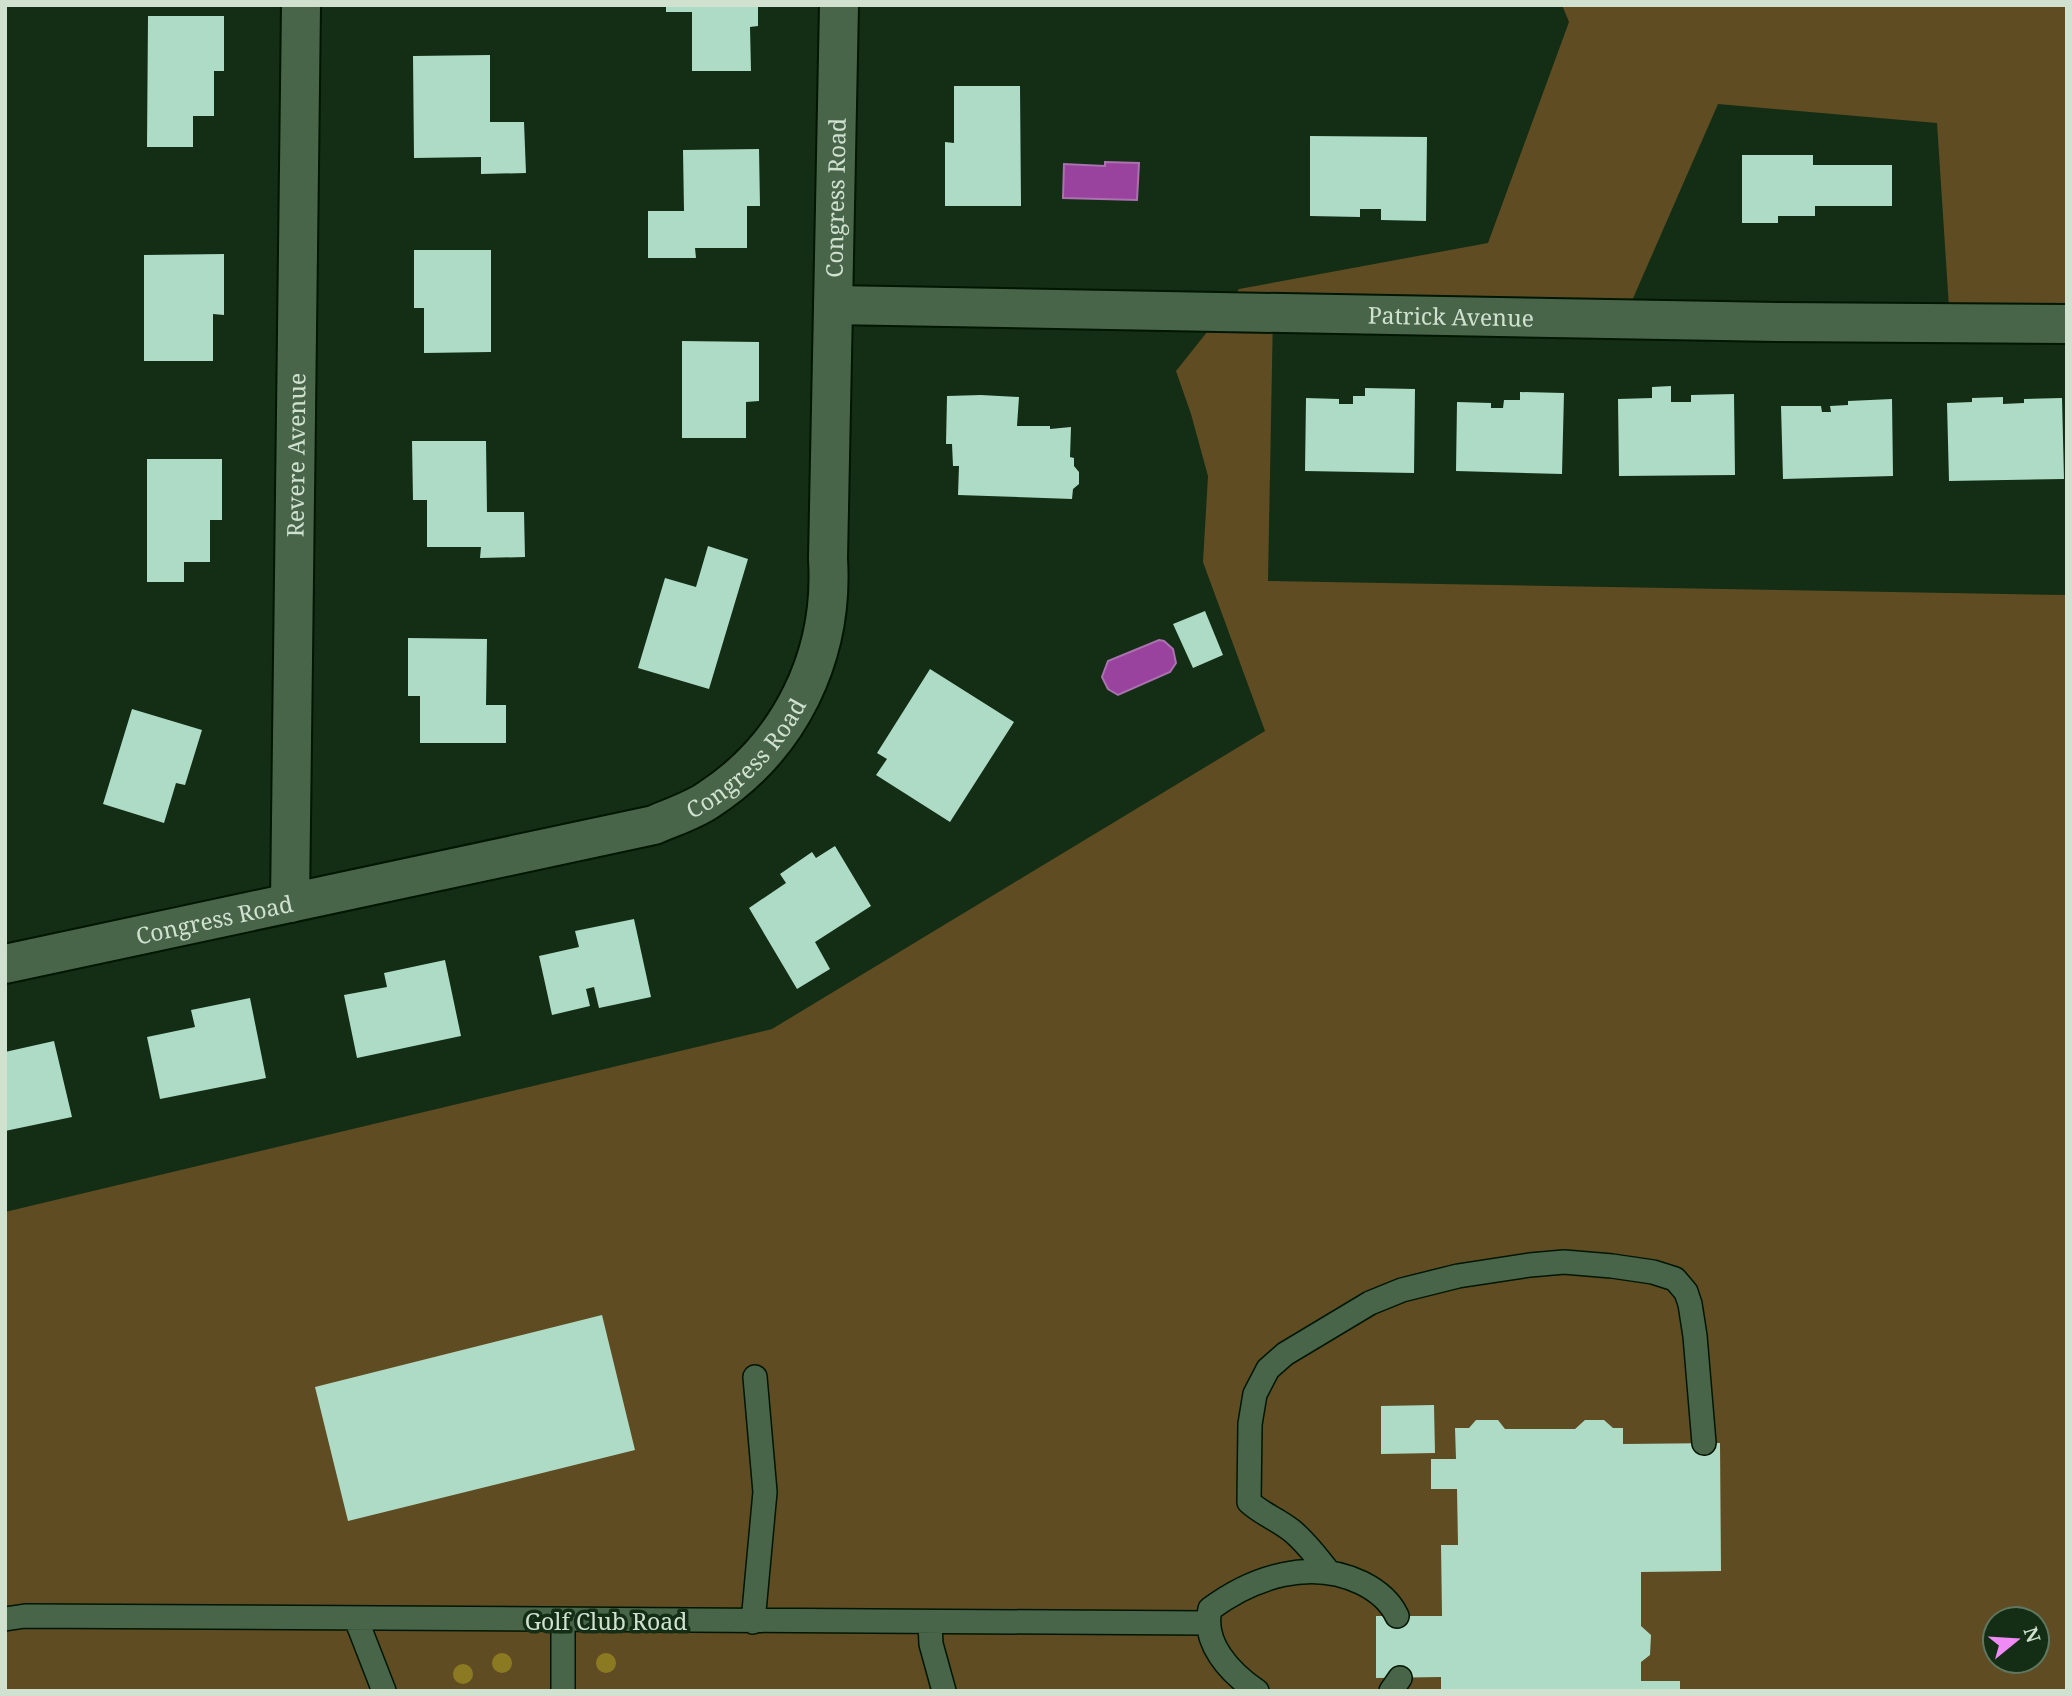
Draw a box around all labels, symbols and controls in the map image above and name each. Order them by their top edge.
street label: Congress Road [818,118,853,278]
street label: Patrick Avenue [1368,299,1534,334]
street label: Revere Avenue [278,373,312,537]
street label: Congress Road [681,692,813,826]
street label: Congress Road [133,887,296,952]
street label: Golf Club Road [525,1605,687,1637]
north arrow [1981,1605,2051,1675]
text: N [2017,1624,2047,1646]

